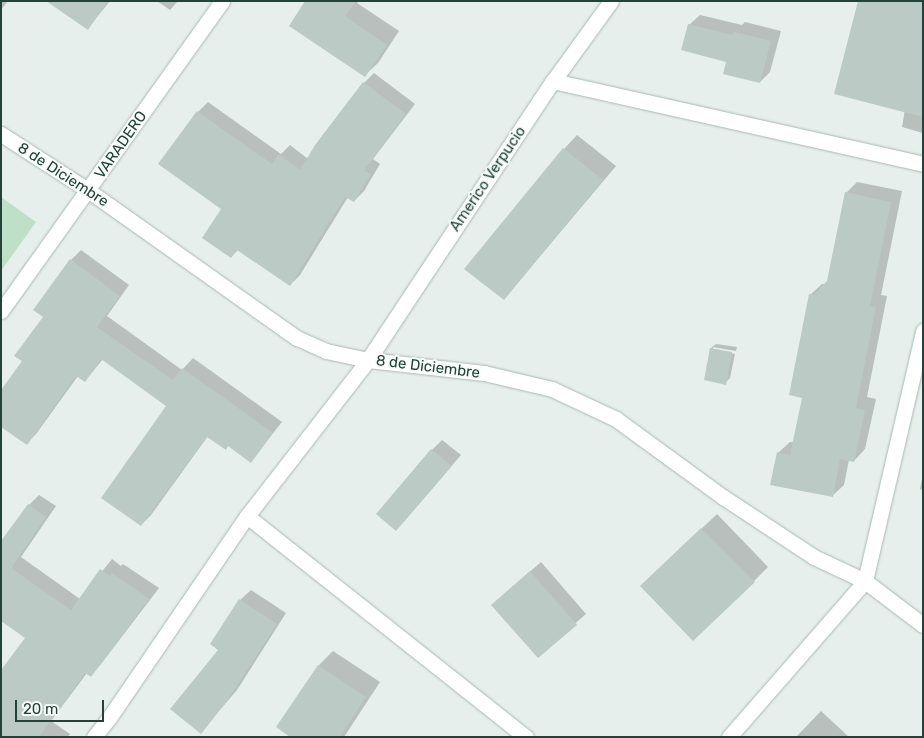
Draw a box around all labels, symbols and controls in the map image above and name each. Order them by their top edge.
street label: VARADERO [91,108,151,182]
street label: Americo Verpucio [446,123,530,235]
street label: 8 de Diciembre [14,139,112,211]
street label: 8 de Diciembre [375,352,481,382]
scale bar [18,690,106,722]
text: 20 m [23,700,58,718]

